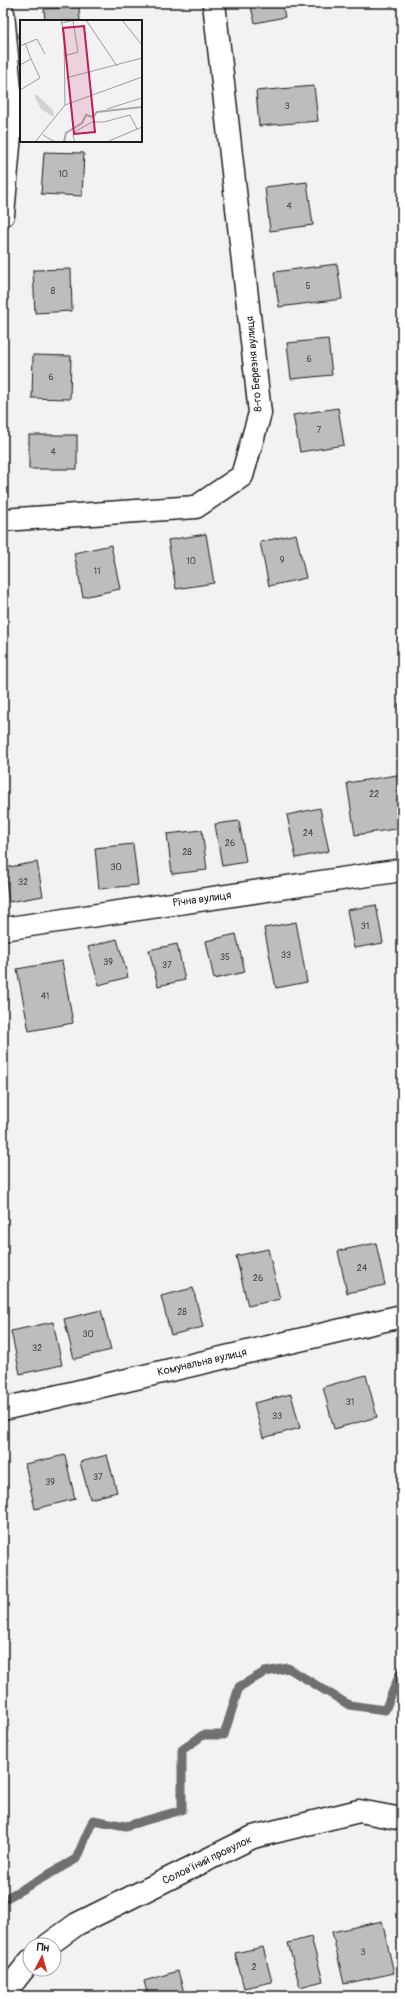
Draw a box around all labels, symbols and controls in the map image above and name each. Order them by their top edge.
inset map [20,20,142,142]
house number: 3 [284,101,290,112]
house number: 10 [58,169,68,180]
house number: 4 [286,201,292,212]
house number: 5 [306,281,311,292]
house number: 8 [51,286,56,297]
street label: 8-го Березня вулиця [243,316,265,412]
house number: 6 [306,354,312,365]
house number: 6 [48,372,54,383]
house number: 7 [317,425,322,436]
house number: 4 [50,447,56,458]
house number: 9 [280,555,285,566]
house number: 10 [186,556,196,567]
house number: 11 [93,566,101,577]
house number: 22 [369,789,379,800]
house number: 24 [303,828,314,839]
house number: 26 [225,838,235,849]
house number: 28 [182,847,192,858]
house number: 30 [110,862,122,873]
house number: 32 [18,877,28,888]
street label: Річна вулиця [172,888,232,910]
house number: 31 [361,921,369,932]
house number: 33 [281,950,291,961]
house number: 35 [220,952,230,963]
house number: 39 [103,957,113,968]
house number: 37 [162,960,172,971]
house number: 41 [41,991,49,1002]
house number: 24 [357,1263,368,1274]
house number: 26 [253,1273,263,1284]
house number: 28 [177,1307,187,1318]
house number: 30 [82,1329,94,1340]
house number: 32 [32,1343,42,1354]
street label: Комунальна вулиця [156,1345,248,1379]
house number: 31 [346,1397,354,1408]
house number: 33 [272,1411,282,1422]
house number: 37 [93,1472,103,1483]
house number: 39 [45,1477,55,1488]
street label: Солов'їний провулок [160,1833,254,1887]
north arrow [22,1937,62,1977]
text: Пн [36,1940,50,1955]
house number: 3 [360,1947,366,1958]
house number: 2 [251,1962,257,1973]

